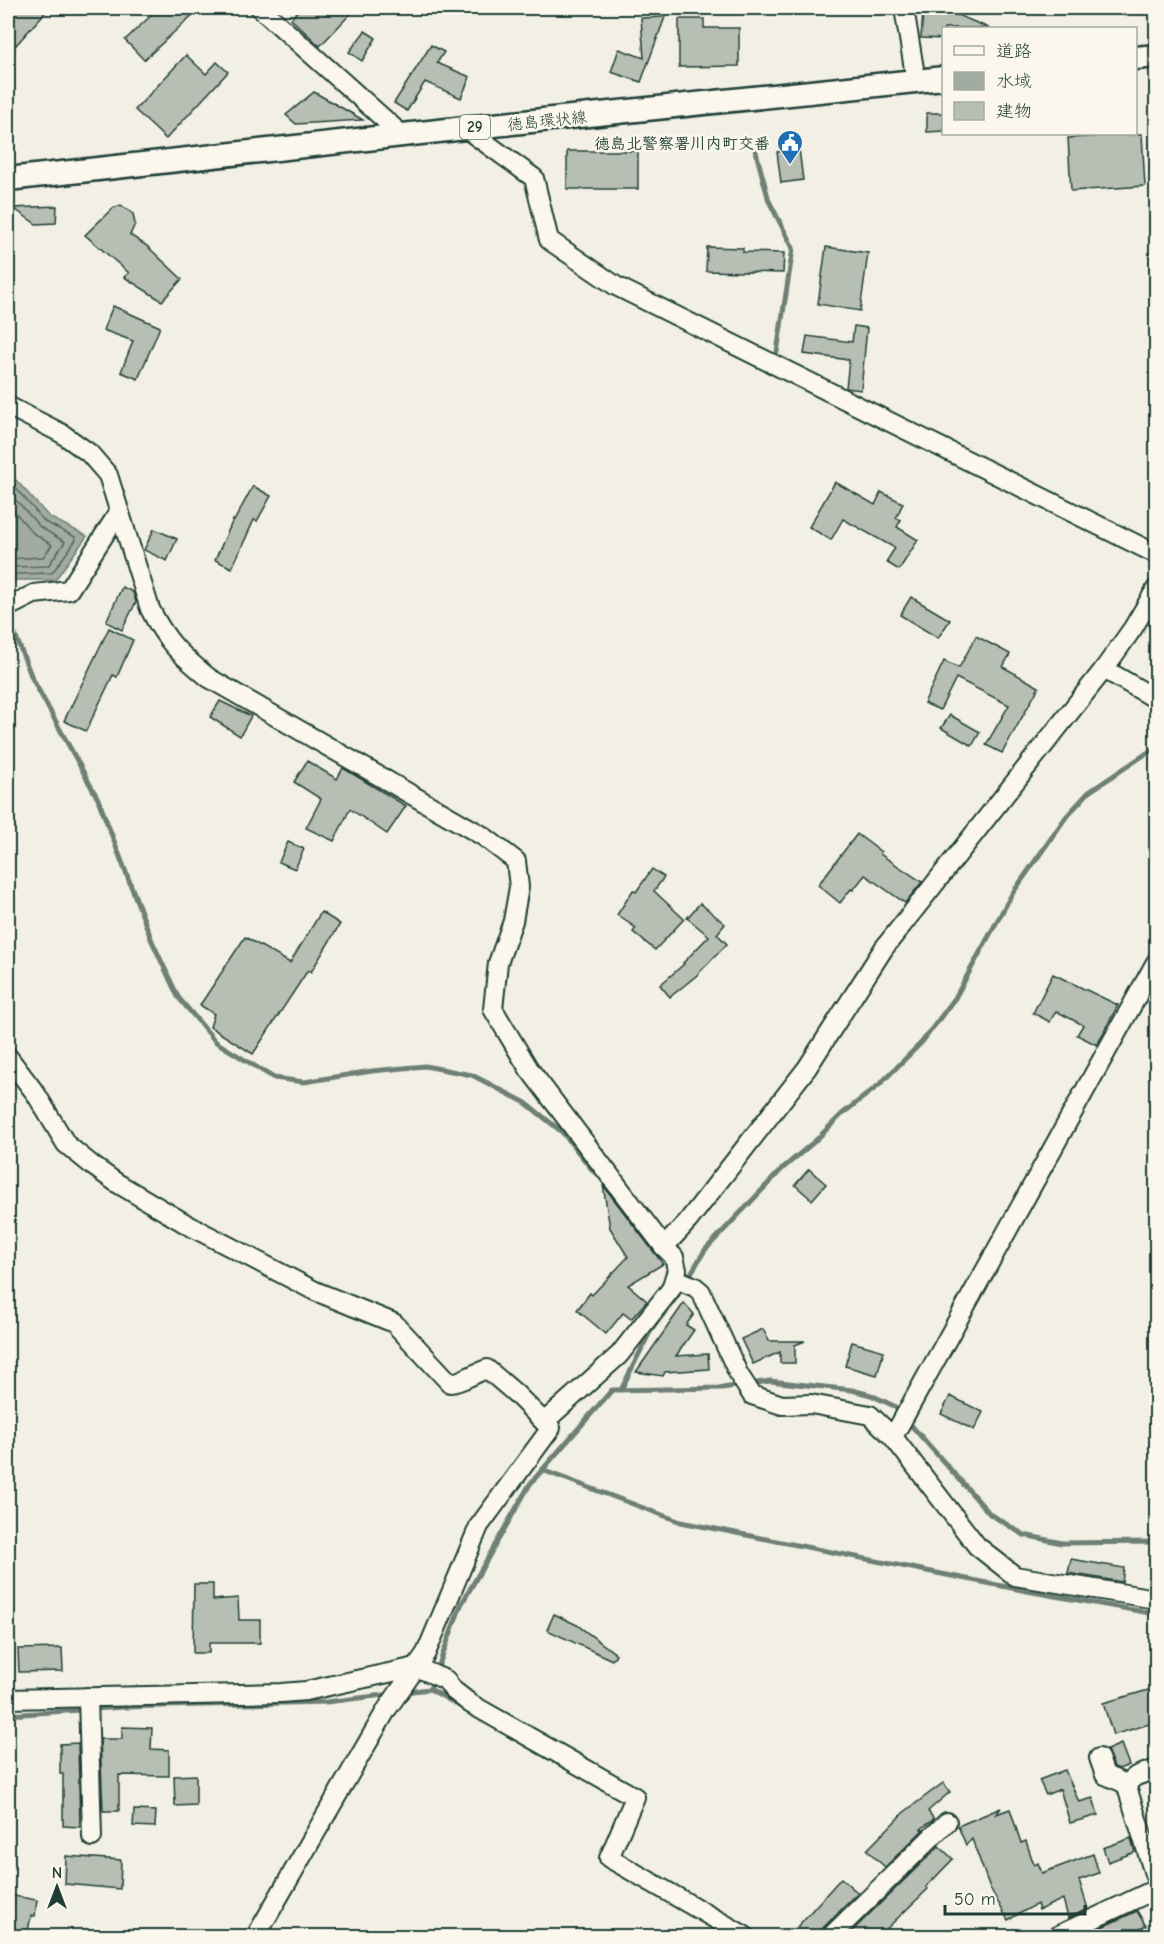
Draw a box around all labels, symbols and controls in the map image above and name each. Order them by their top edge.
legend [942,27,1137,135]
text: 道路 [996,41,1032,62]
text: 水域 [996,71,1032,92]
text: 建物 [996,101,1032,122]
street label: 徳島環状線 [506,108,588,134]
road number: 29 [460,115,490,139]
public building icon: 徳島北警察署川内町交番 [775,128,805,166]
place label: 徳島北警察署川内町交番 [594,135,770,153]
north arrow [27,1857,87,1917]
text: N [52,1864,62,1882]
scale bar [945,1878,1084,1916]
text: 50 m [954,1889,996,1910]

